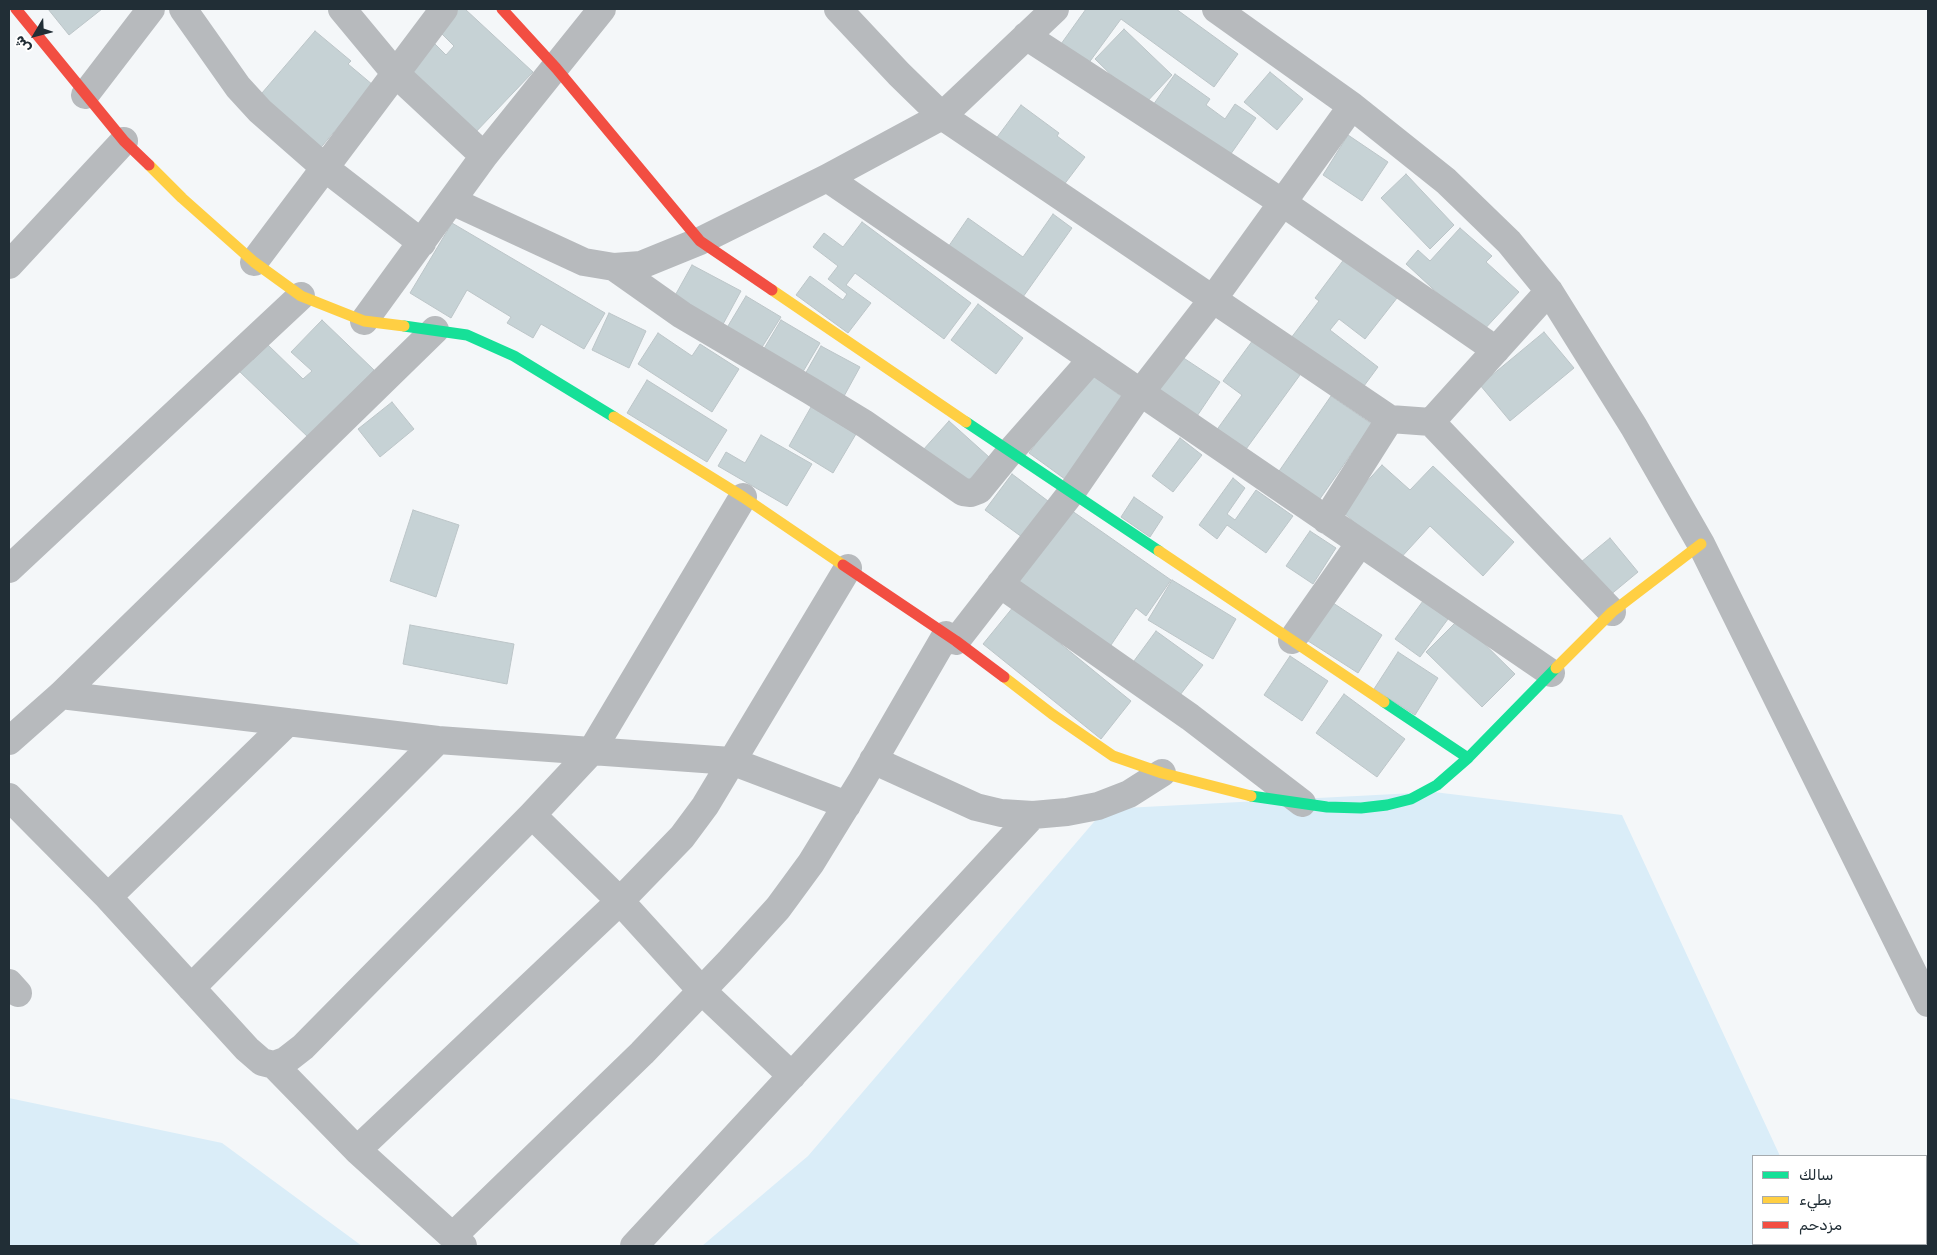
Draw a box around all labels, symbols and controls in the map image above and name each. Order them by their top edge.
north arrow [10,10,60,60]
text: ش [10,32,35,57]
legend [1752,1155,1927,1245]
text: سالك [1799,1166,1834,1184]
text: بطيء [1799,1191,1832,1209]
text: مزدحم [1799,1216,1842,1234]

